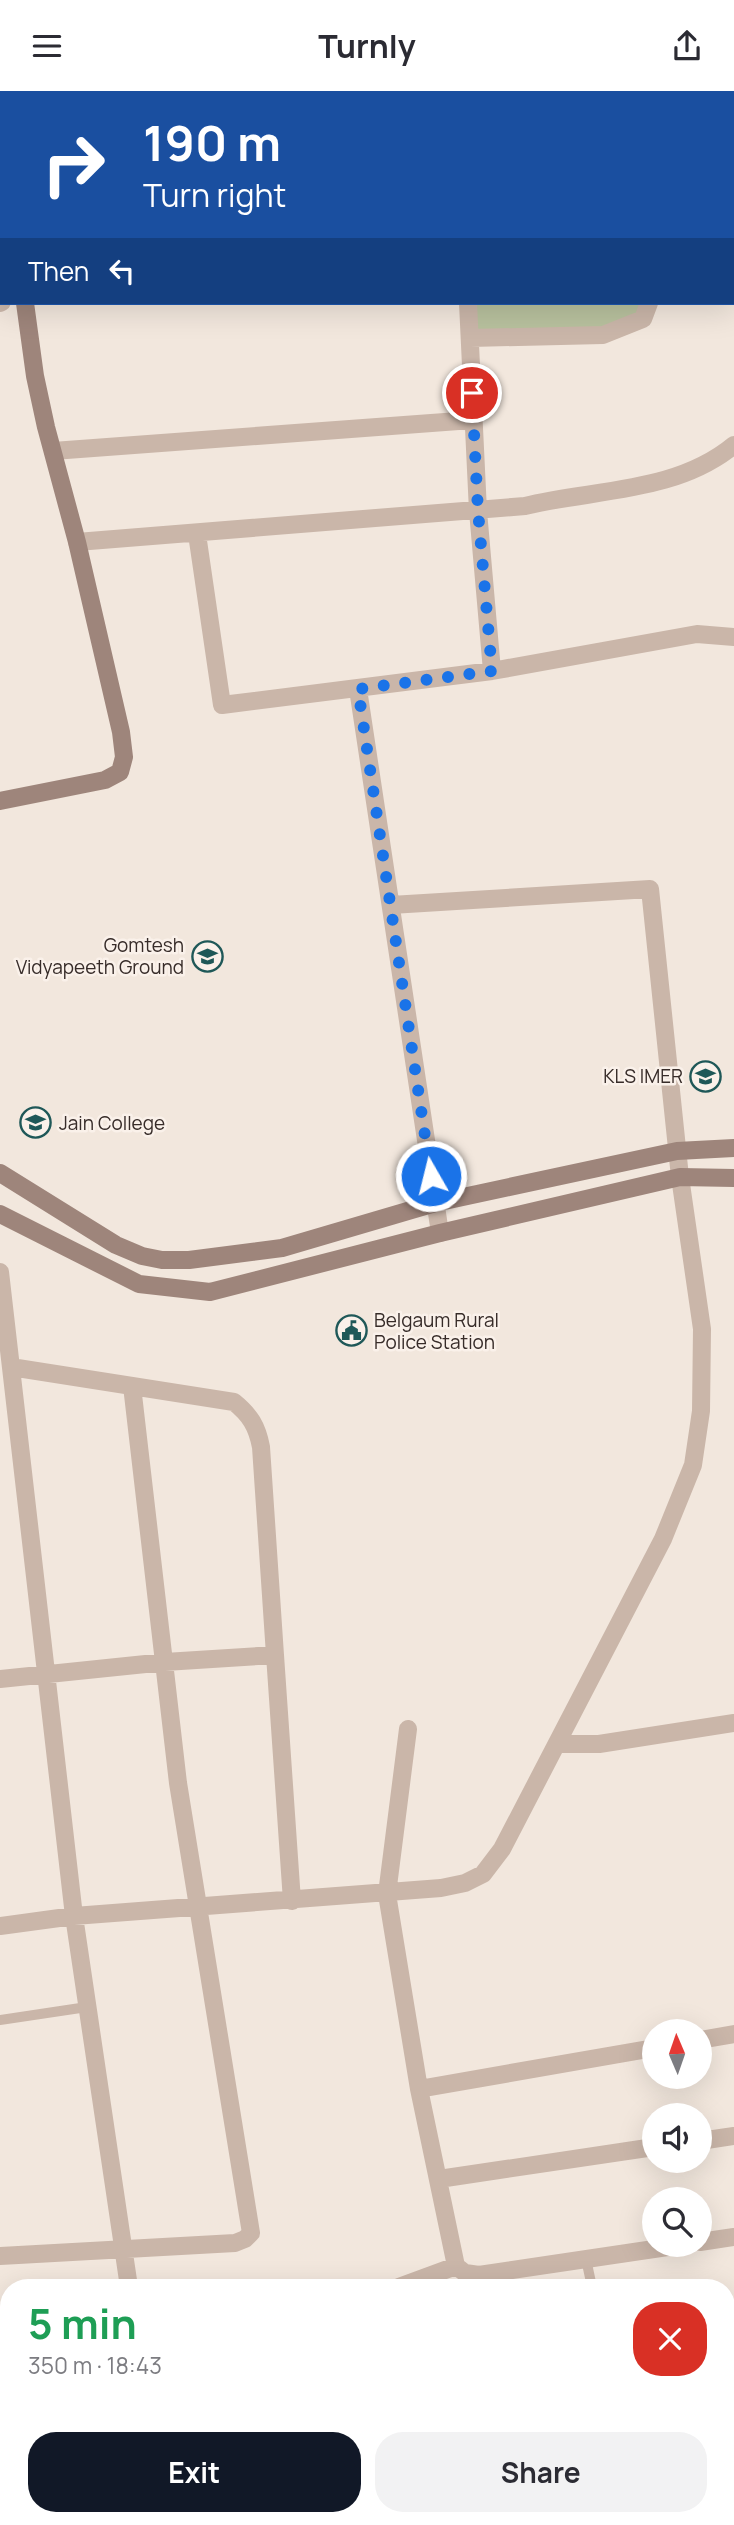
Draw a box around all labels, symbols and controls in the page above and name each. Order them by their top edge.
text: Turnly [318,24,416,68]
icon: menu [28,27,66,65]
icon: share [668,27,706,65]
text: 190 m [143,109,281,176]
icon: right [28,119,119,210]
text: Turn right [143,173,286,217]
icon: left [103,252,141,290]
text: Then [28,253,89,289]
pin [442,363,502,423]
icon: arrive [453,374,491,412]
place label: Gomtesh Vidyapeeth Ground [16,932,184,980]
school or university icon: Gomtesh Vidyapeeth Ground [190,939,224,973]
school or university icon: KLS IMER [689,1059,723,1093]
place label: KLS IMER [603,1063,683,1089]
school or university icon: Jain College [19,1106,53,1140]
place label: Jain College [59,1110,165,1136]
position arrow [394,1139,468,1213]
place label: Belgaum Rural Police Station [374,1307,499,1355]
public building icon: Belgaum Rural Police Station [334,1314,368,1348]
north arrow [642,2019,712,2089]
map controls [642,2019,712,2257]
button: sound [642,2103,712,2173]
button: search [642,2187,712,2257]
text: 5 min [28,2294,137,2352]
button: close [633,2302,707,2376]
text: 350 m · 18:43 [28,2349,162,2381]
button: Exit [28,2432,361,2512]
button: Share [375,2432,707,2512]

